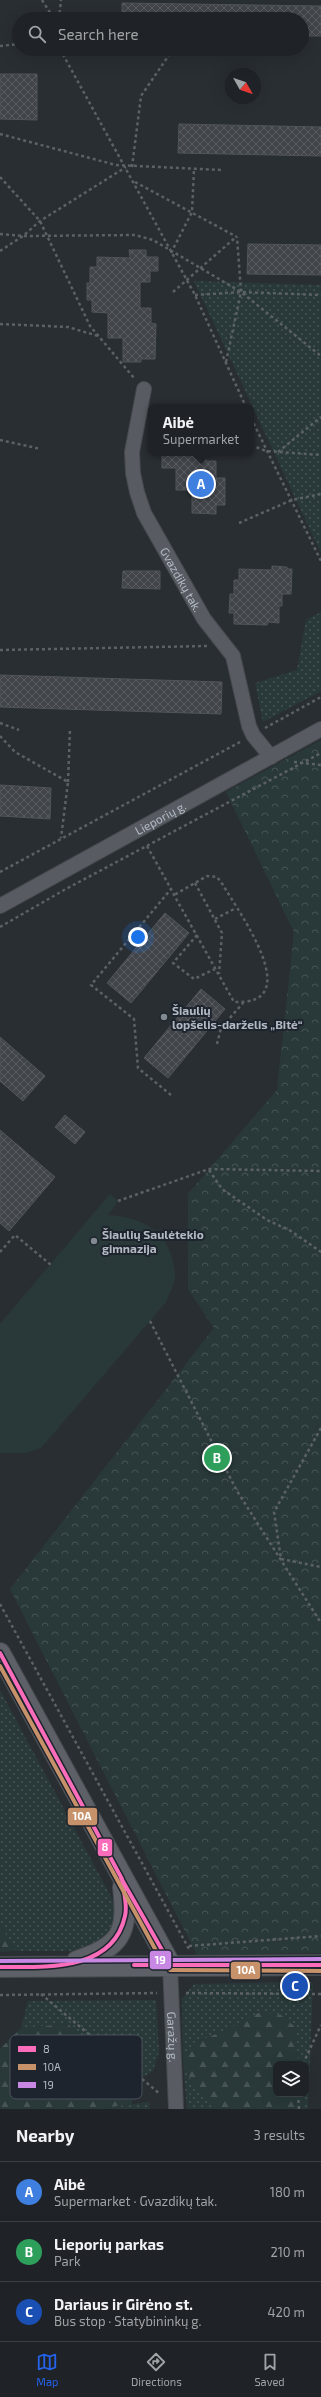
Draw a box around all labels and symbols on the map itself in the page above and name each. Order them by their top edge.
north arrow [225,68,261,104]
pin: A [188,469,214,499]
street label: Gvazdikų tak. [158,545,205,614]
street label: Lieporių g. [132,798,188,837]
your location [128,927,148,947]
place label: Šiaulių lopšelis-darželis „Bitė“ [172,1003,303,1031]
marker: Šiaulių lopšelis-darželis „Bitė“ [159,1012,169,1022]
place label: Šiaulių Saulėtekio gimnazija [102,1227,204,1256]
marker: Šiaulių Saulėtekio gimnazija [89,1236,99,1246]
pin: B [204,1443,230,1473]
line badge: 10A [67,1807,98,1826]
text: 10A [73,1809,92,1822]
line badge: 8 [97,1838,113,1857]
text: 8 [102,1840,109,1853]
line badge: 19 [149,1950,172,1970]
text: 19 [154,1953,166,1966]
line badge: 10A [230,1961,261,1980]
text: 10A [237,1963,256,1976]
pin: C [282,1971,308,2001]
street label: Garažų g. [165,2011,181,2063]
legend [10,2035,142,2099]
text: 8 [43,2042,50,2055]
text: 10A [43,2060,61,2073]
text: 19 [43,2078,54,2091]

